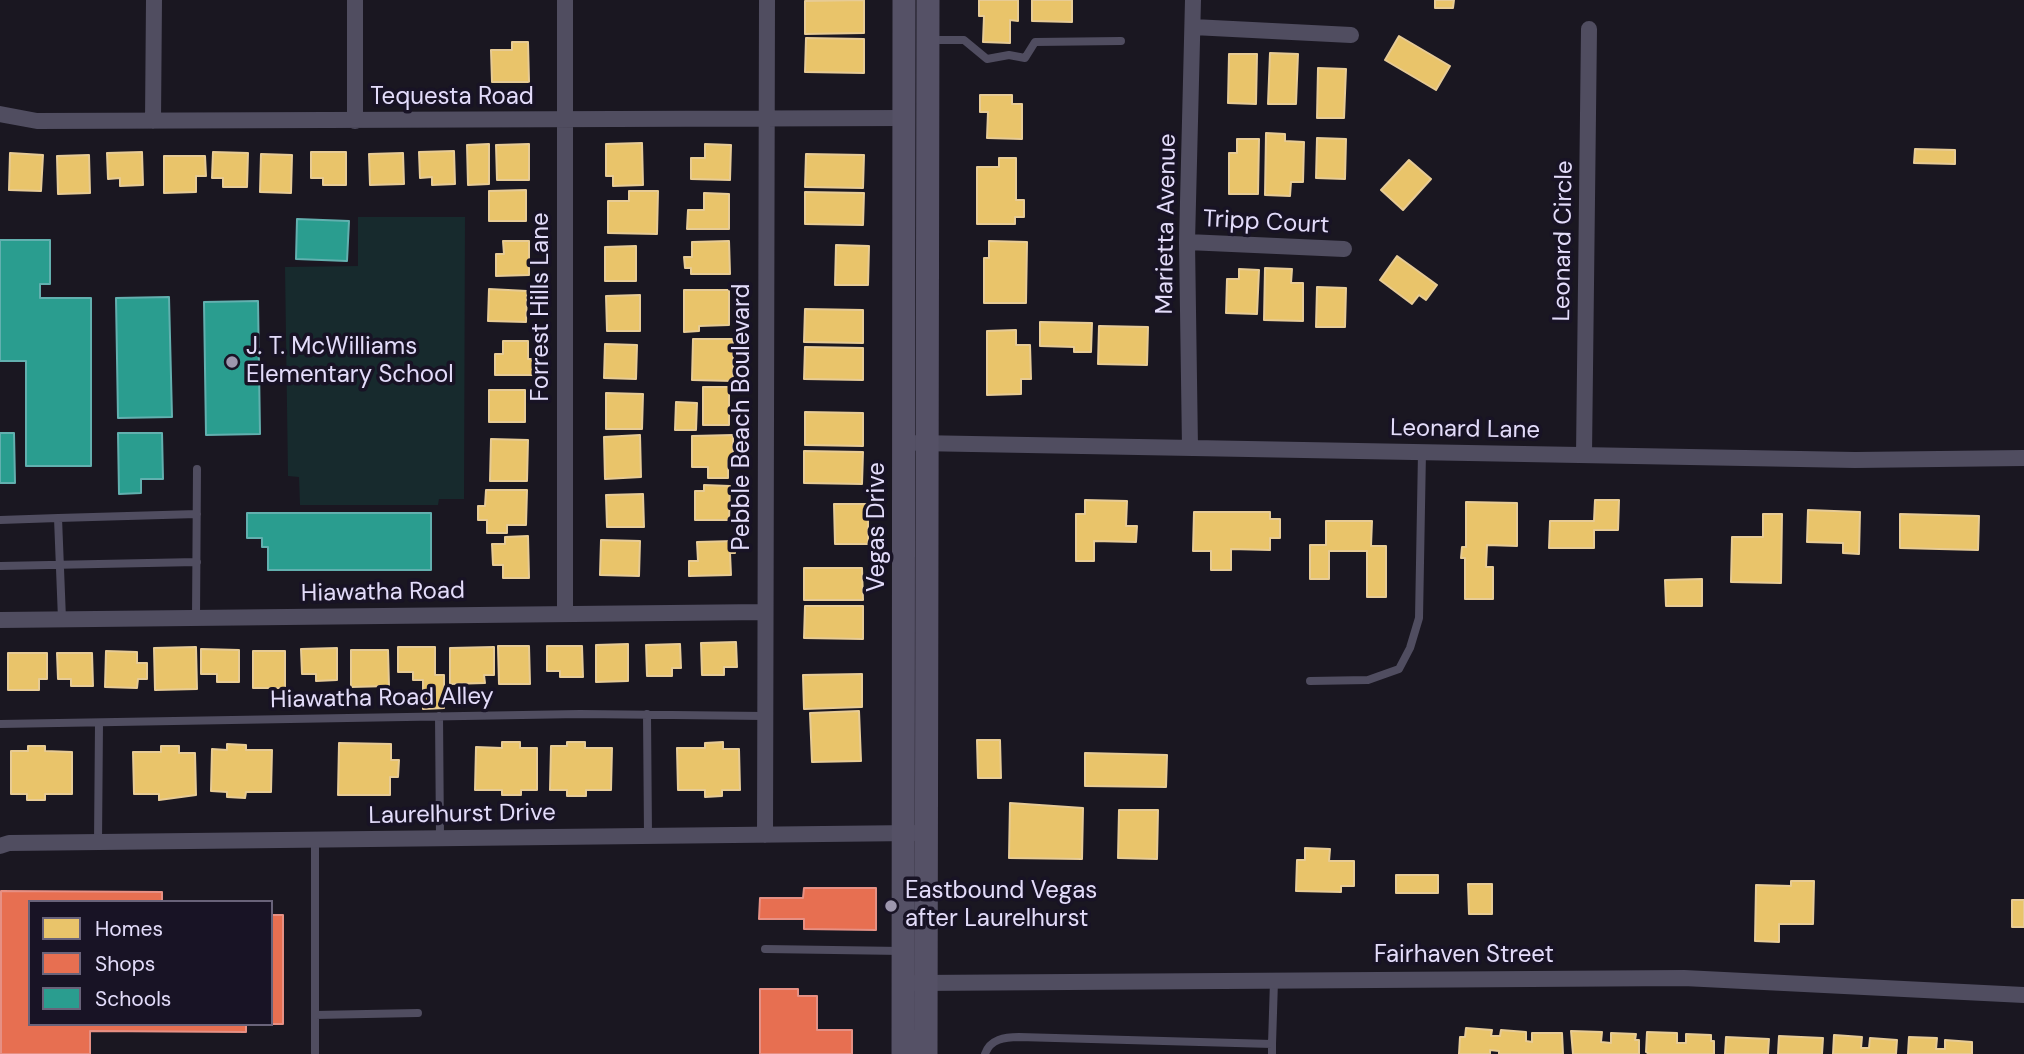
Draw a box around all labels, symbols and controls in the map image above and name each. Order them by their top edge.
street label: Tequesta Road [370,84,534,112]
street label: Marietta Avenue [1151,133,1183,315]
street label: Leonard Circle [1548,160,1580,322]
street label: Tripp Court [1202,205,1330,241]
street label: Forrest Hills Lane [528,212,556,402]
street label: Pebble Beach Boulevard [729,284,757,550]
place label: J. T. McWilliams Elementary School [246,334,454,390]
marker: J. T. McWilliams Elementary School [224,354,240,370]
street label: Leonard Lane [1390,414,1540,446]
street label: Vegas Drive [864,462,892,592]
street label: Hiawatha Road [301,577,465,609]
street label: Hiawatha Road Alley [270,683,494,715]
street label: Laurelhurst Drive [368,799,556,831]
place label: Eastbound Vegas after Laurelhurst [905,878,1097,934]
marker: Eastbound Vegas after Laurelhurst [883,898,899,914]
legend [28,900,273,1026]
text: Homes [95,915,163,943]
street label: Fairhaven Street [1374,942,1554,970]
text: Shops [95,950,155,978]
text: Schools [95,985,171,1013]

